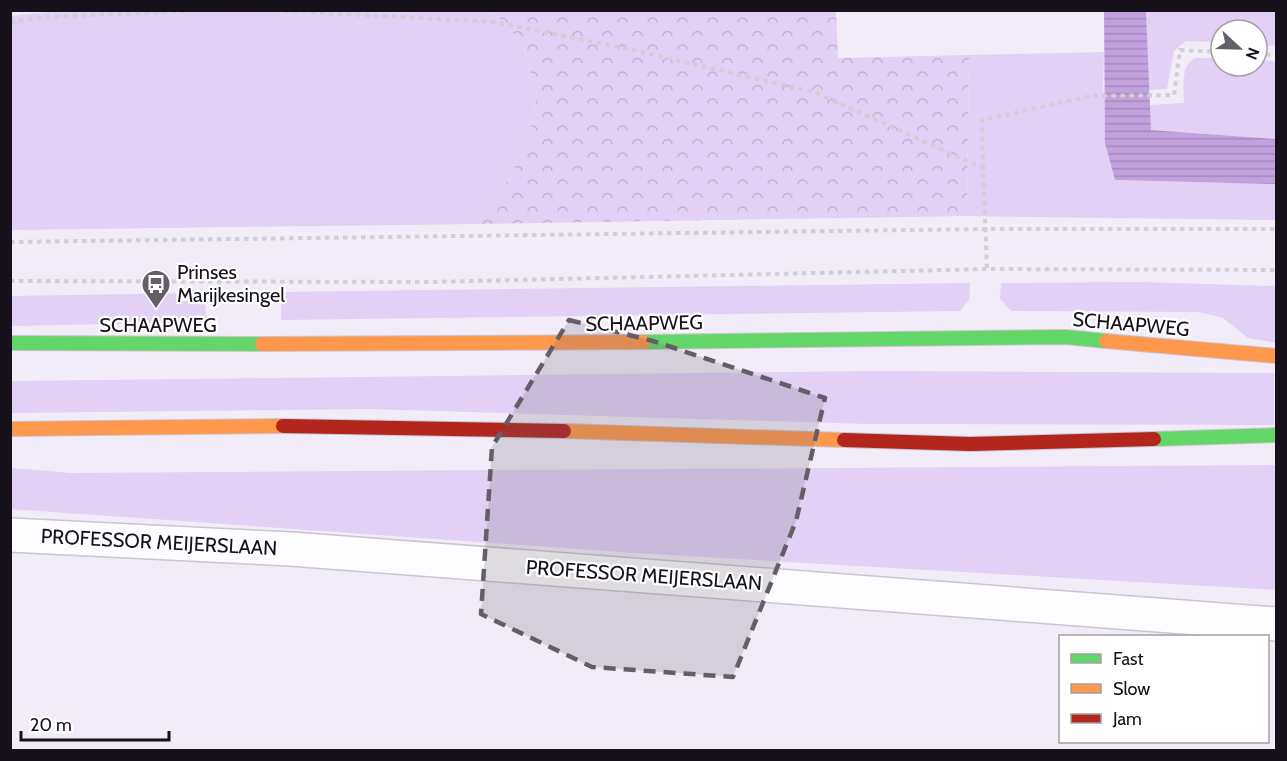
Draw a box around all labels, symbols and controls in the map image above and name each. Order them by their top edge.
north arrow [1209,18,1269,78]
text: N [1242,45,1263,62]
place label: Prinses Marijkesingel [177,260,285,307]
bus stop icon: Prinses Marijkesingel [140,268,172,310]
street label: SCHAAPWEG [1071,307,1191,341]
street label: SCHAAPWEG [585,310,703,336]
street label: SCHAAPWEG [99,313,217,337]
street label: PROFESSOR MEIJERSLAAN [40,524,278,560]
street label: PROFESSOR MEIJERSLAAN [525,555,763,595]
legend [1059,635,1269,743]
text: Fast [1113,648,1144,670]
text: Slow [1113,678,1150,700]
scale bar [21,704,170,742]
text: Jam [1112,708,1142,730]
text: 20 m [30,714,72,736]

